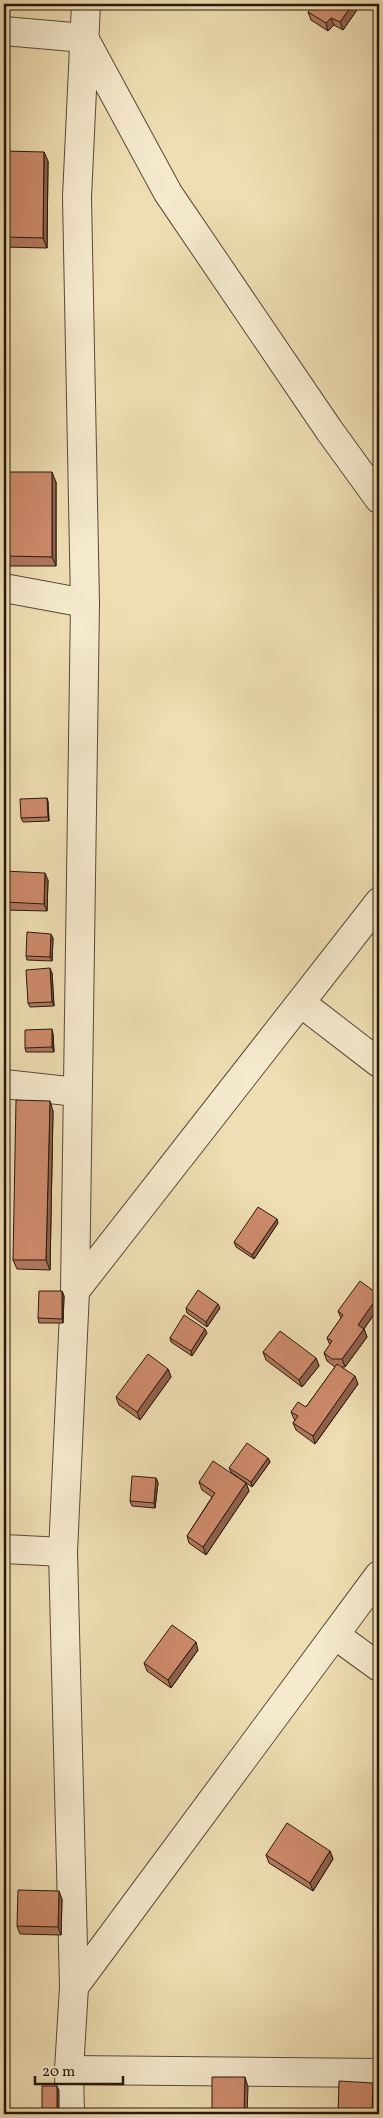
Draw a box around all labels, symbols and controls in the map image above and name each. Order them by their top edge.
scale bar [35,2053,122,2085]
text: 20 m [42,2062,75,2083]

